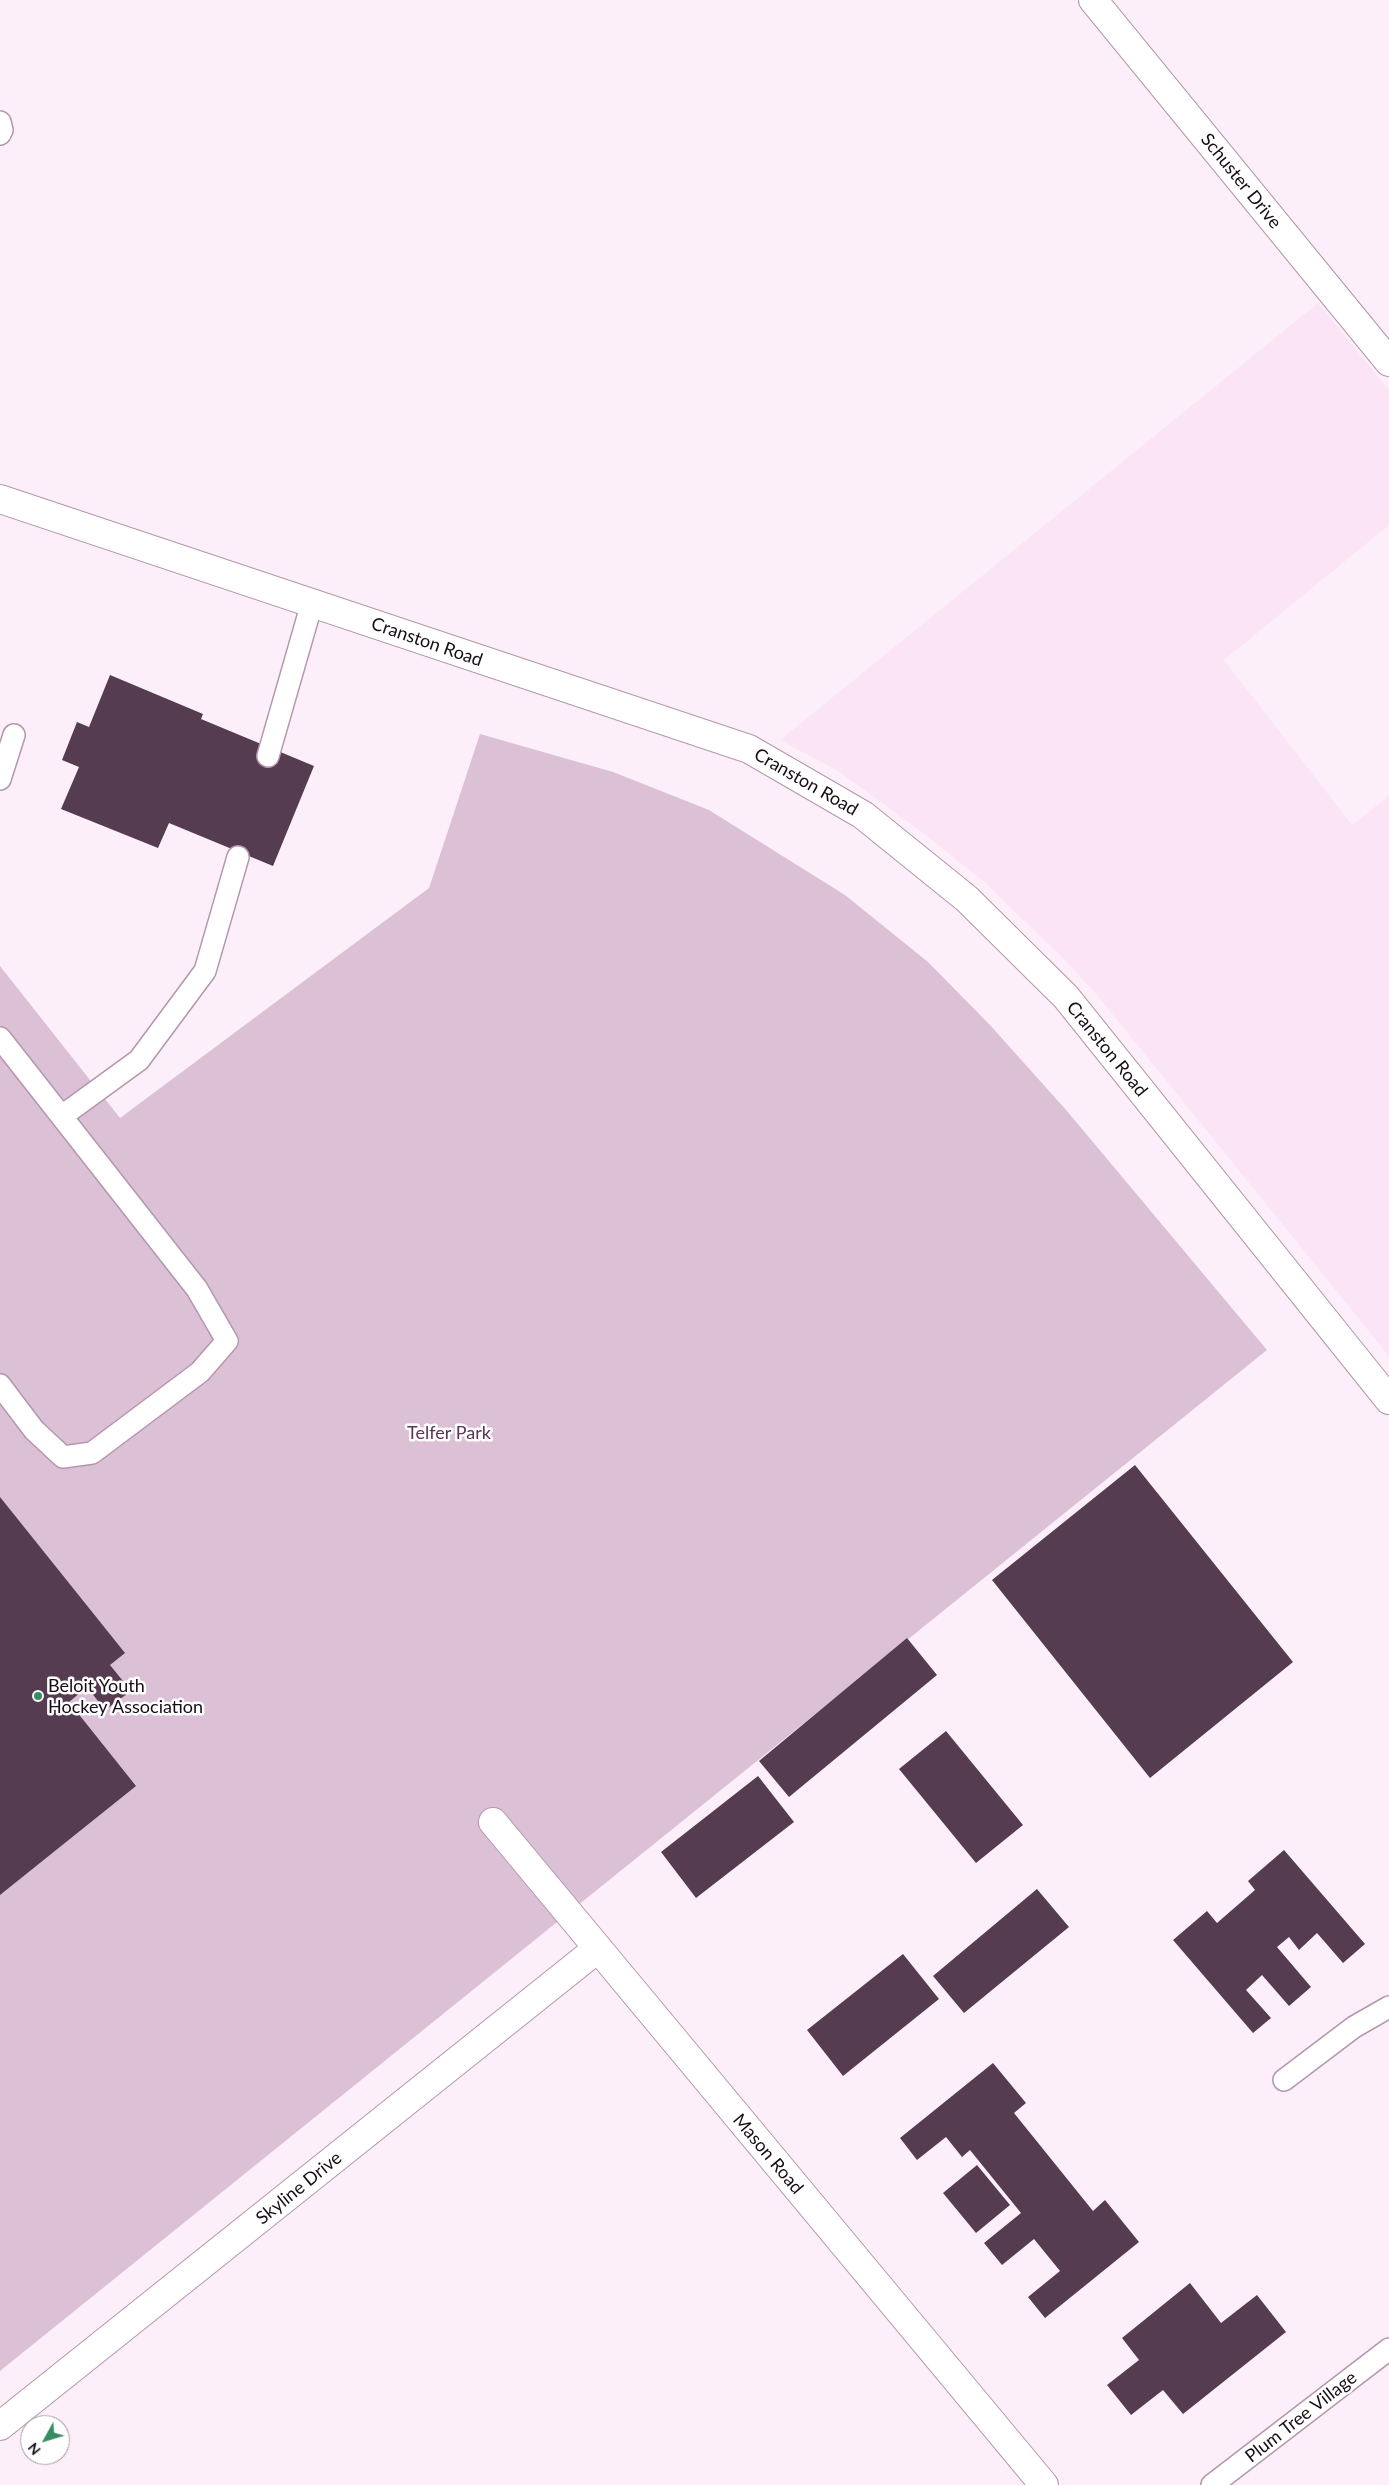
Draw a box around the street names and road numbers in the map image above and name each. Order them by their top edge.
street label: Schuster Drive [1196,129,1286,233]
street label: Cranston Road [368,613,486,671]
street label: Cranston Road [750,744,862,820]
street label: Cranston Road [1062,997,1152,1101]
street label: Mason Road [728,2110,808,2198]
street label: Skyline Drive [252,2147,346,2229]
street label: Plum Tree Village [1241,2367,1361,2467]

